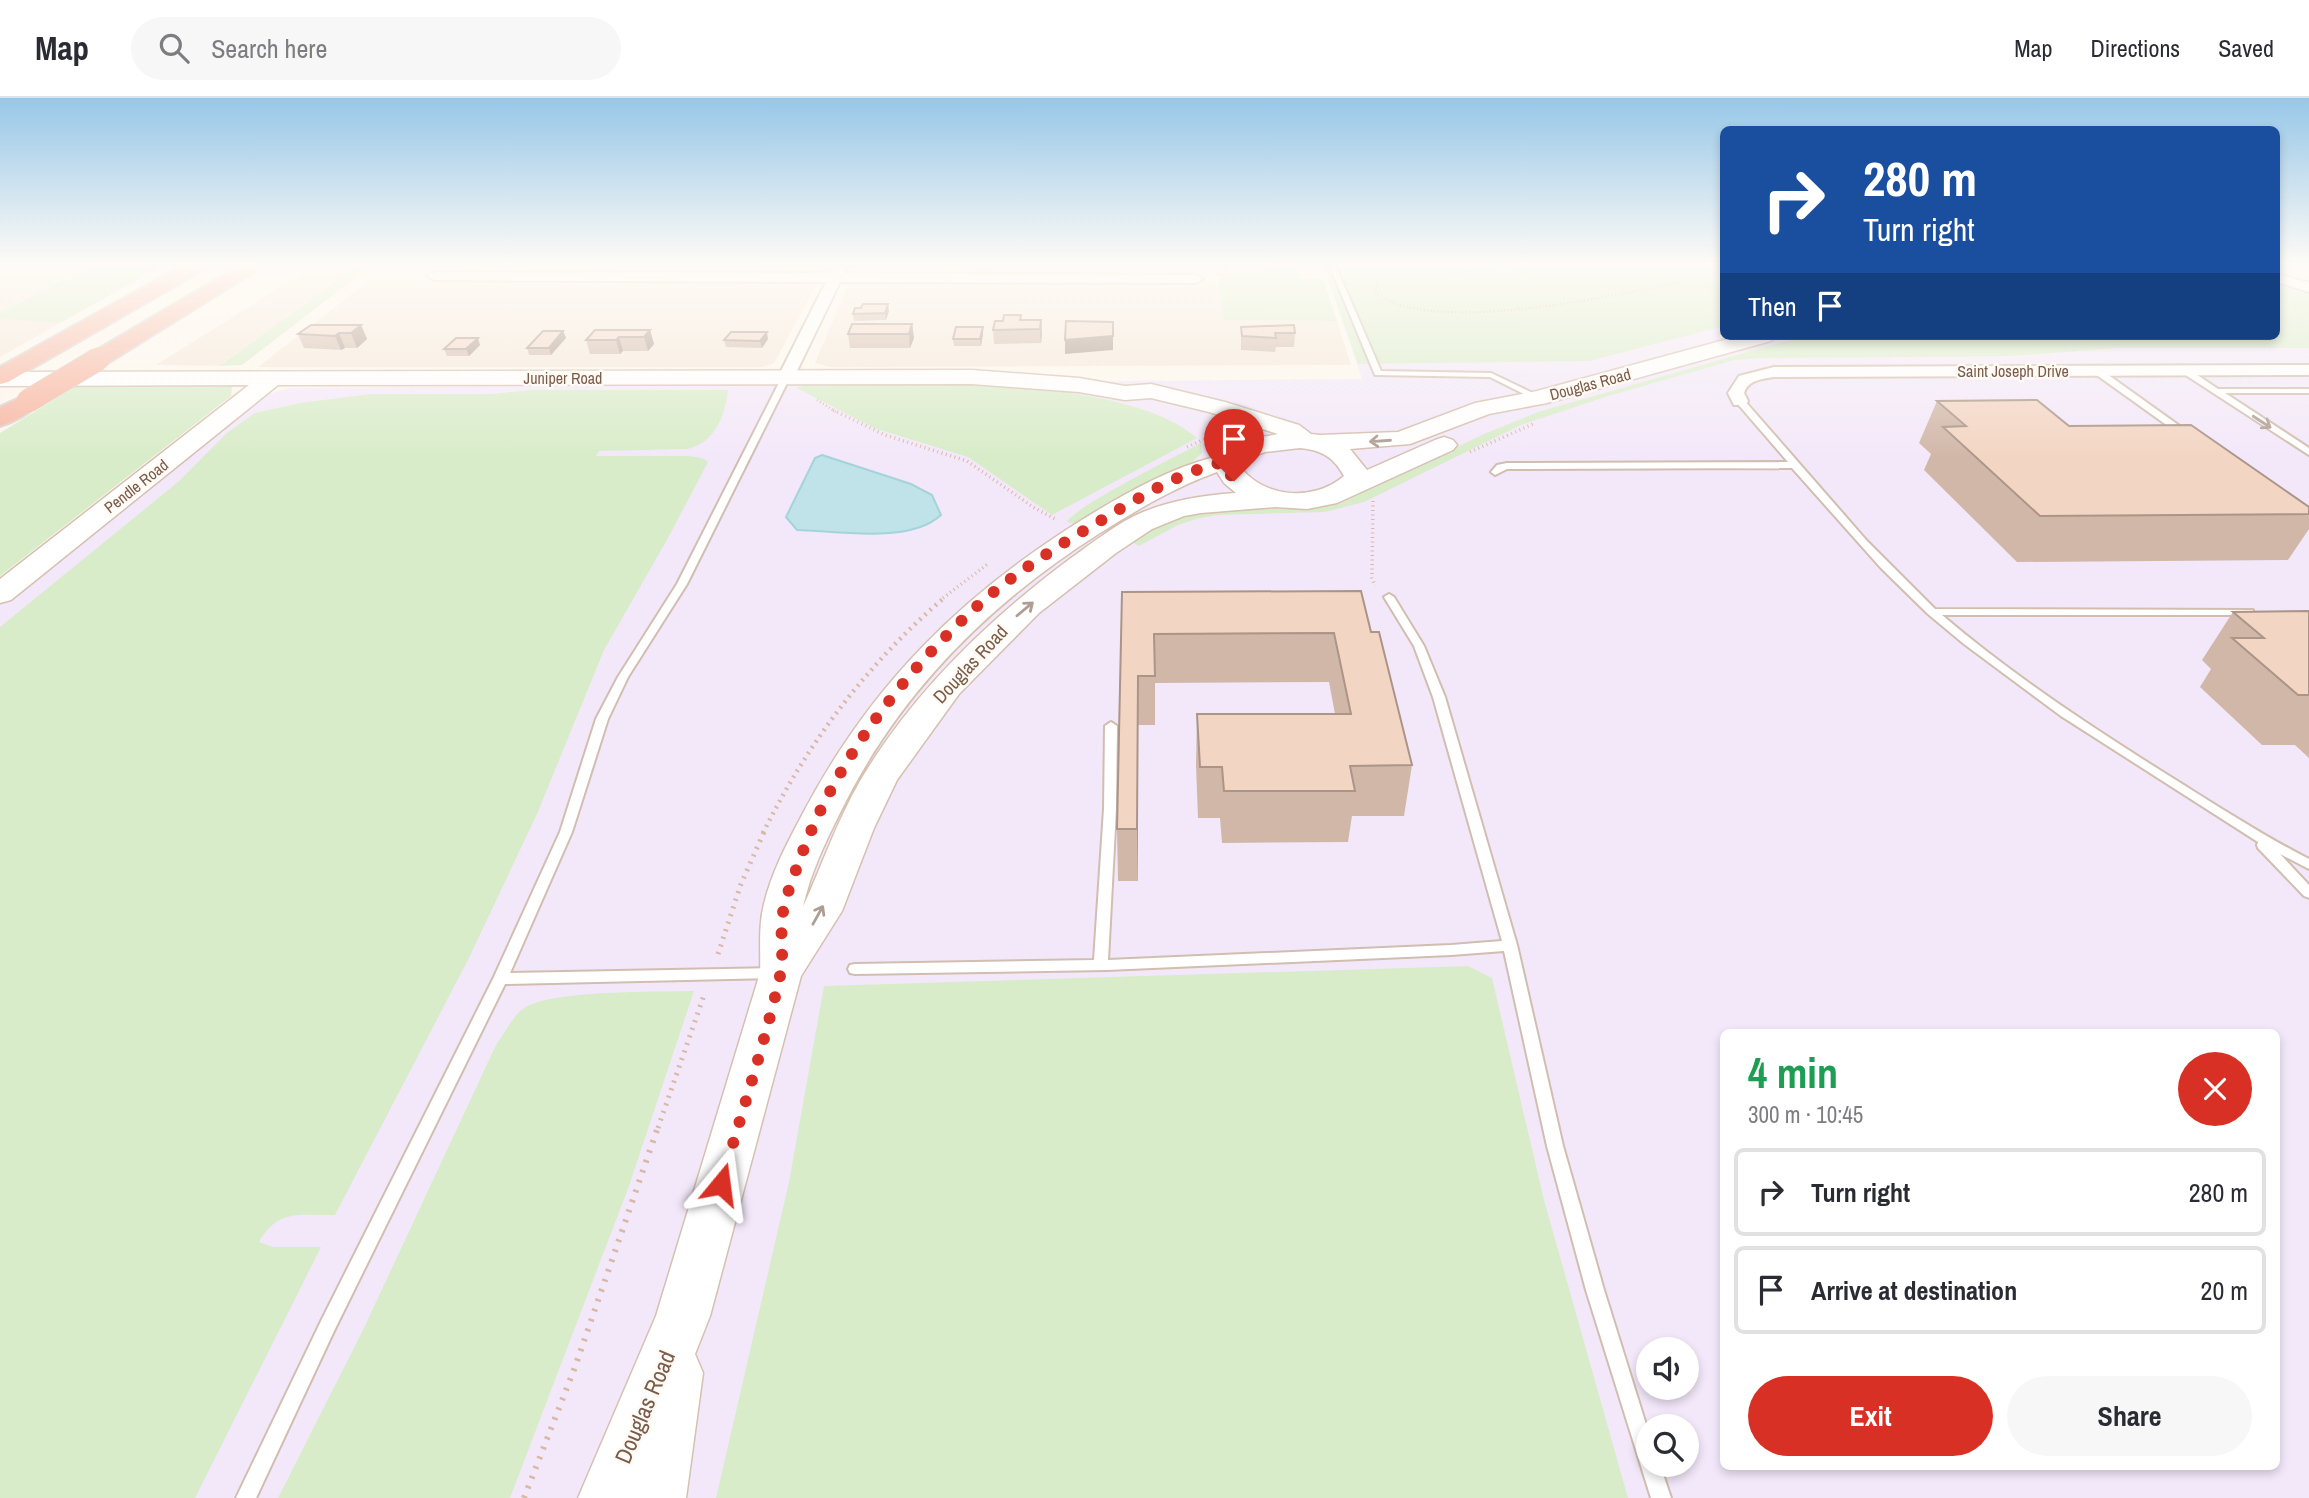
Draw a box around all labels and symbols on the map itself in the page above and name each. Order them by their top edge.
street label: Saint Joseph Drive [1957,360,2069,382]
street label: Douglas Road [1547,363,1633,405]
street label: Juniper Road [524,367,602,389]
pin [1204,409,1264,481]
one-way arrow [2252,414,2271,429]
one-way arrow [1369,435,1391,448]
street label: Pendle Road [99,454,173,518]
one-way arrow [1015,601,1033,616]
street label: Douglas Road [927,619,1013,709]
one-way arrow [811,906,825,926]
position arrow [684,1147,758,1221]
street label: Douglas Road [607,1346,682,1468]

